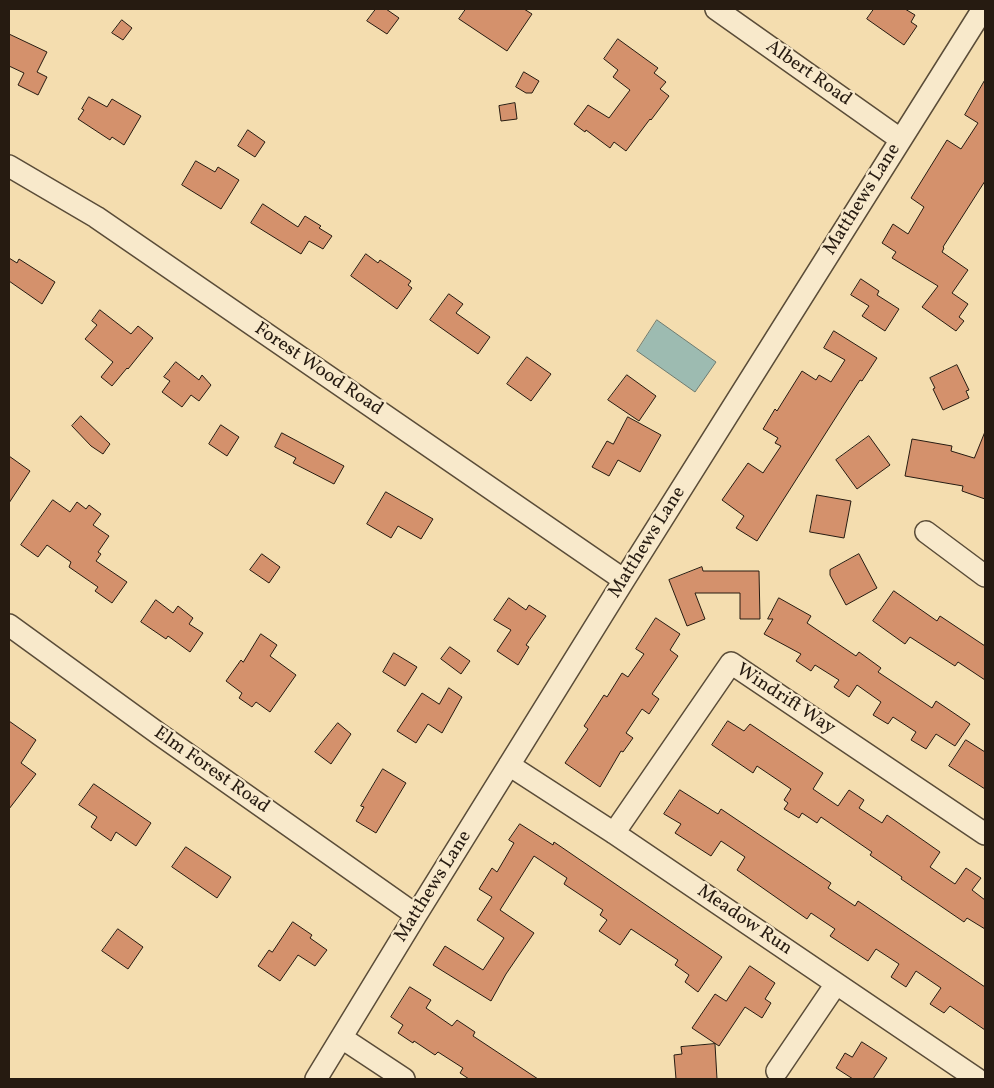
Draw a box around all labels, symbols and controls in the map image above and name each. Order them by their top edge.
street label: Albert Road [761,36,855,112]
street label: Matthews Lane [820,140,906,260]
street label: Forest Wood Road [249,318,387,422]
street label: Matthews Lane [605,483,691,603]
street label: Windrift Way [731,659,839,741]
street label: Elm Forest Road [149,723,273,819]
street label: Matthews Lane [391,827,477,947]
street label: Meadow Run [692,881,796,961]

